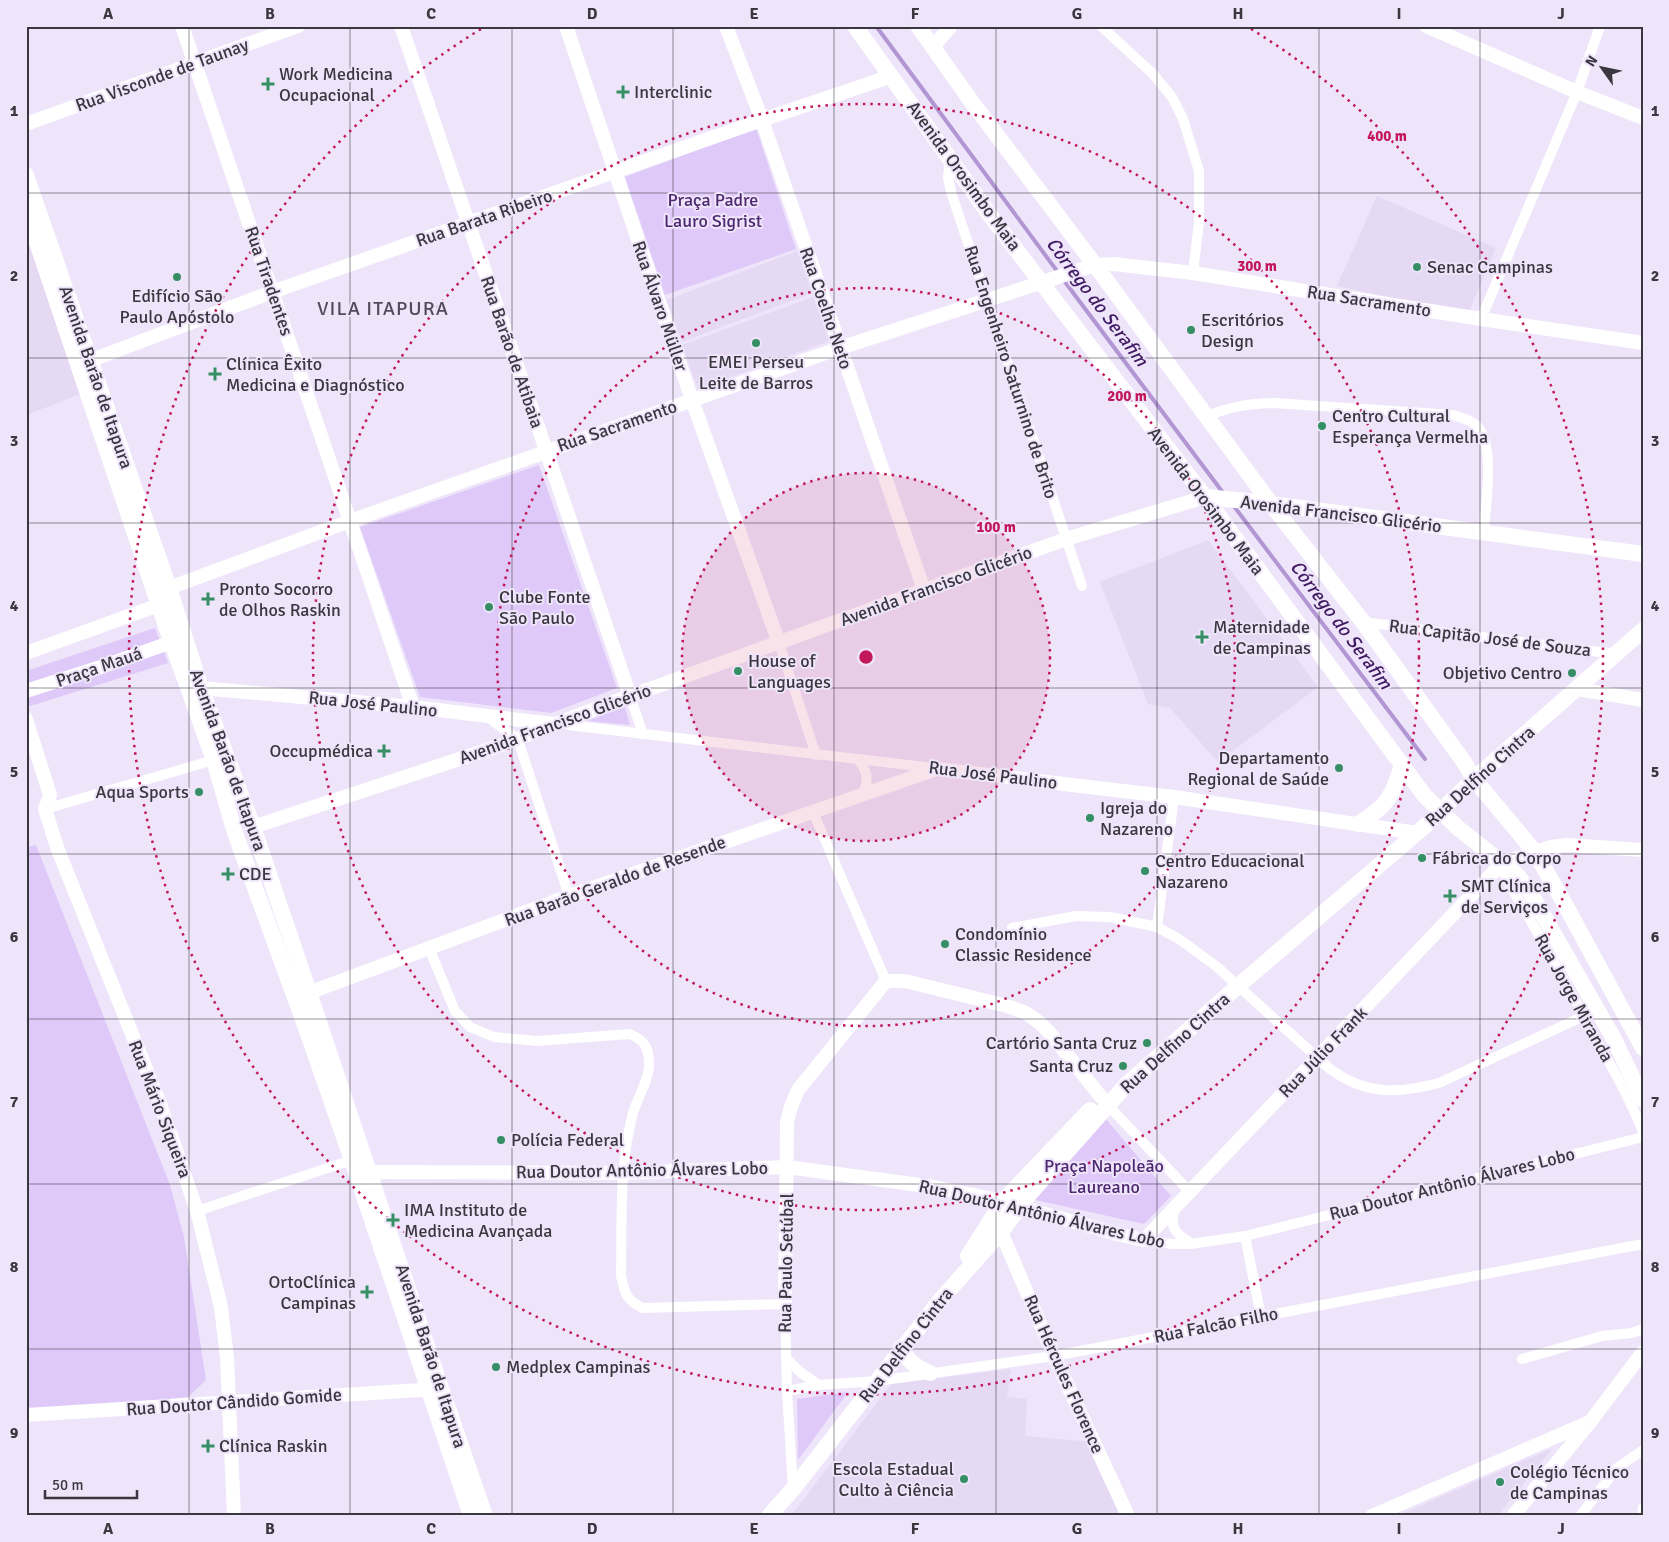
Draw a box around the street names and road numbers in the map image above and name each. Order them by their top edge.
street label: Rua Visconde de Taunay [72,33,252,117]
street label: Avenida Orosimbo Maia [902,97,1026,255]
street label: Rua Barata Ribeiro [413,184,555,252]
street label: Rua Tiradentes [240,224,298,339]
street label: Rua Álvaro Müller [627,238,693,374]
street label: Rua Engenheiro Saturnino de Brito [960,243,1062,501]
street label: Rua Coelho Neto [795,244,857,372]
street label: Rua Barão de Atibaia [476,273,548,431]
street label: Rua Sacramento [1305,280,1433,322]
street label: Avenida Barão de Itapura [54,283,138,471]
street label: Rua Sacramento [554,395,680,457]
street label: Avenida Orosimbo Maia [1143,422,1269,580]
street label: Avenida Francisco Glicério [1239,491,1443,537]
street label: Avenida Francisco Glicério [837,541,1035,631]
street label: Rua Capitão José de Souza [1388,615,1592,661]
street label: Praça Mauá [53,642,145,692]
street label: Avenida Barão de Itapura [185,666,271,854]
street label: Avenida Francisco Glicério [456,679,654,769]
street label: Rua José Paulino [307,686,439,722]
street label: Rua Delfino Cintra [1421,721,1539,831]
street label: Rua José Paulino [927,756,1059,794]
street label: Rua Barão Geraldo de Resende [501,831,729,931]
street label: Rua Jorge Miranda [1530,930,1618,1066]
street label: Rua Delfino Cintra [1116,988,1234,1098]
street label: Rua Júlio Frank [1274,1002,1372,1102]
street label: Rua Mário Siqueira [124,1037,196,1181]
street label: Rua Doutor Antônio Álvares Lobo [1327,1143,1577,1225]
street label: Rua Doutor Antônio Álvares Lobo [516,1157,768,1183]
street label: Rua Doutor Antônio Álvares Lobo [917,1175,1167,1253]
street label: Rua Paulo Setúbal [774,1193,798,1333]
street label: Avenida Barão de Itapura [391,1261,471,1451]
street label: Rua Delfino Cintra [854,1283,958,1407]
street label: Rua Hércules Florence [1019,1291,1109,1457]
street label: Rua Falcão Filho [1152,1302,1280,1348]
street label: Rua Doutor Cândido Gomide [126,1383,342,1421]

